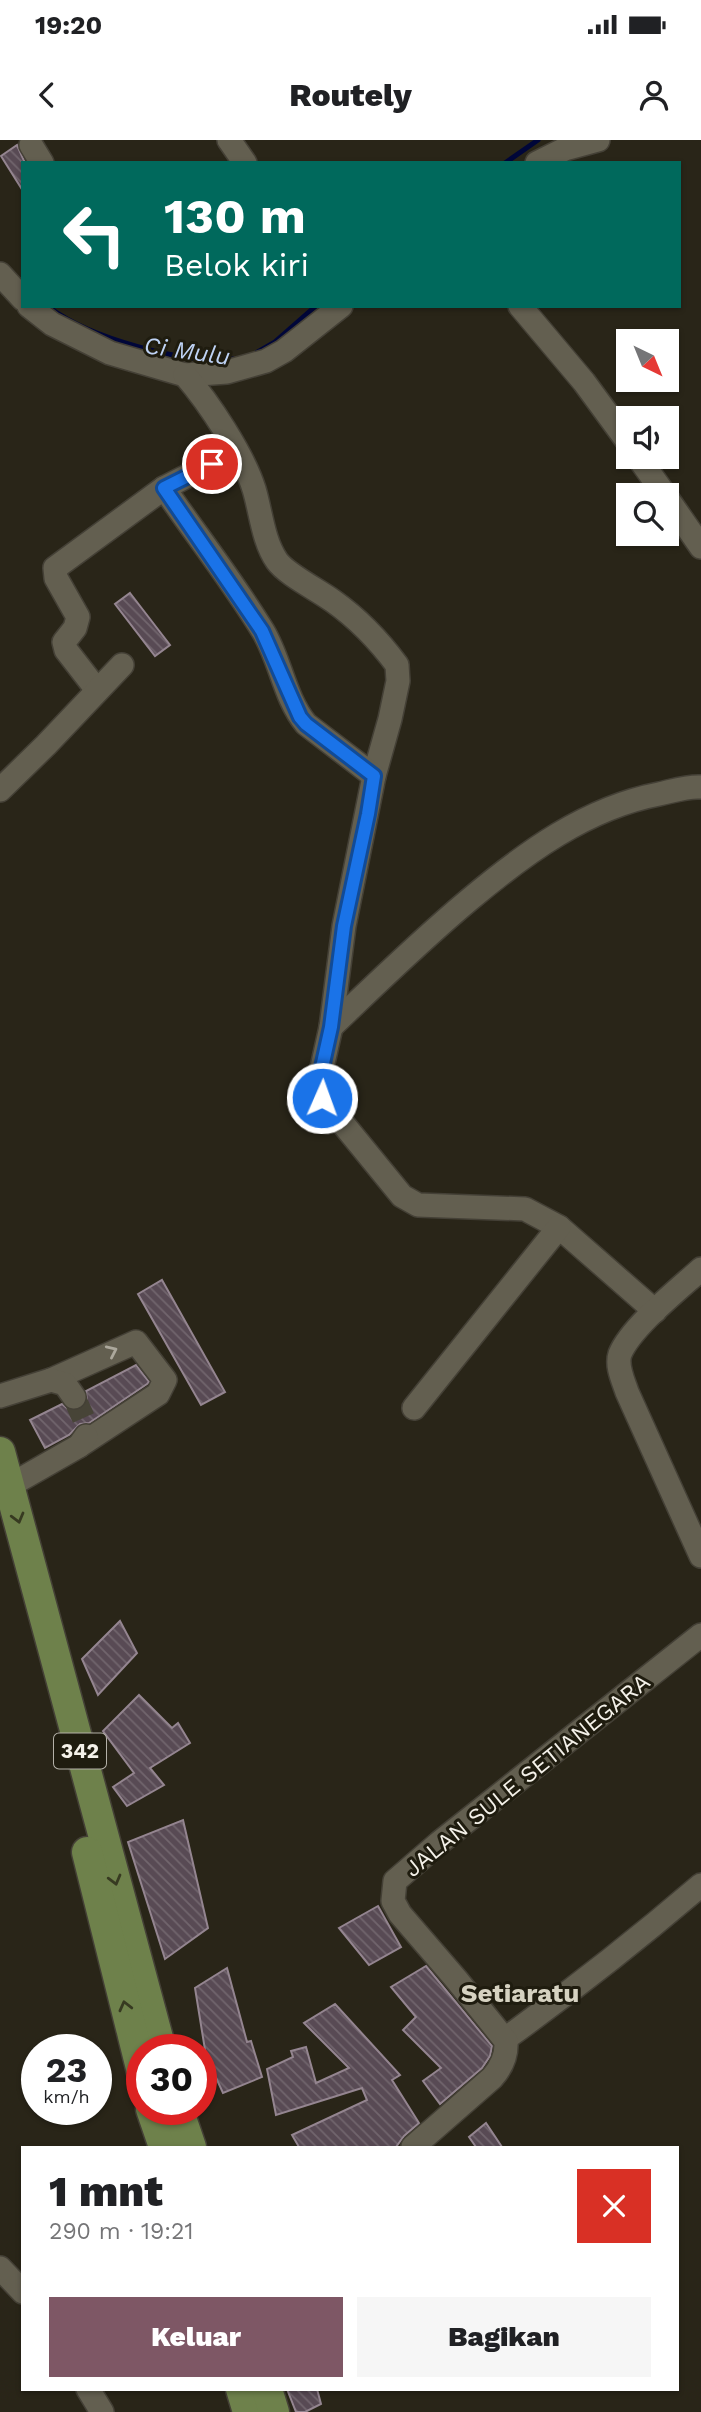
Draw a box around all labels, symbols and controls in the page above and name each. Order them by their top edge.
text: 19:20 [35,10,102,40]
icon: back [28,76,66,114]
text: Routely [289,76,412,114]
icon: person [635,76,673,114]
text: 130 m [164,187,306,245]
icon: left [49,189,140,280]
text: Belok kiri [164,246,309,284]
north arrow [616,329,679,392]
map controls [616,329,679,546]
water label: Ci Mulu [142,331,232,371]
button: sound [616,406,679,469]
pin [182,434,242,494]
icon: arrive [193,445,231,483]
button: search [616,483,679,546]
position arrow [285,1061,359,1135]
one-way arrow [105,1345,117,1359]
one-way arrow [9,1512,24,1524]
street label: JALAN SULE SETIANEGARA [399,1668,655,1883]
road number: 342 [54,1734,106,1768]
one-way arrow [107,1874,121,1886]
district label: Setiaratu [461,1978,579,2008]
one-way arrow [119,2000,133,2012]
speed limit sign: 30 [126,2034,217,2125]
text: 23 [46,2049,87,2091]
text: km/h [43,2086,90,2107]
text: 1 mnt [49,2167,163,2216]
button: close [577,2169,651,2243]
text: 290 m · 19:21 [49,2218,193,2245]
button: Keluar [49,2297,343,2377]
button: Bagikan [357,2297,651,2377]

